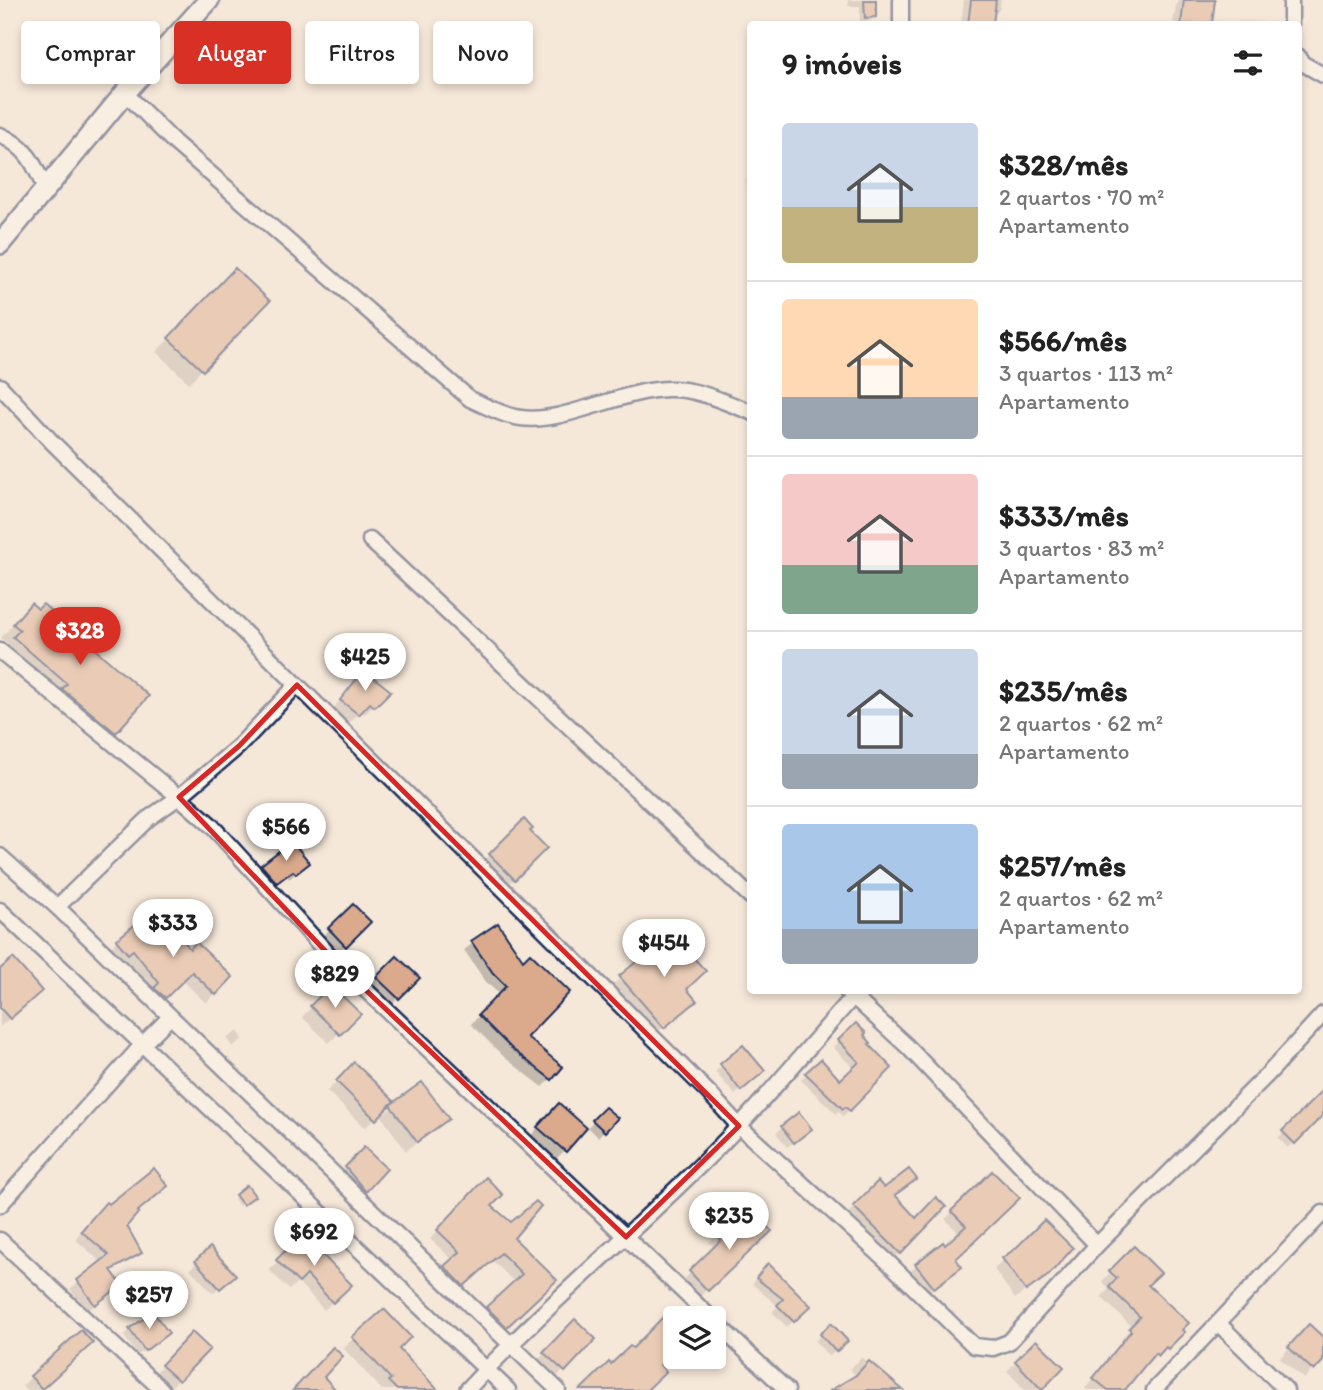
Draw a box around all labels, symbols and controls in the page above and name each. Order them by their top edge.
chip: Comprar [21,21,160,84]
chip: Alugar [174,21,291,84]
chip: Filtros [305,21,419,84]
chip: Novo [433,21,533,84]
icon: filters [1229,44,1267,82]
text: 9 imóveis [782,45,902,82]
text: $328/mês [999,146,1128,183]
icon: home [838,151,922,235]
text: 2 quartos · 70 m² [999,183,1164,211]
text: Apartamento [999,211,1130,239]
text: $566/mês [999,322,1127,359]
icon: home [838,327,922,411]
text: 3 quartos · 113 m² [999,359,1173,387]
text: Apartamento [999,387,1130,415]
text: $333/mês [999,497,1129,534]
icon: home [838,502,922,586]
text: 3 quartos · 83 m² [999,534,1164,562]
text: Apartamento [999,562,1130,590]
pin: $328 [39,608,121,667]
text: $328 [56,616,104,644]
pin: $425 [324,634,406,693]
text: $425 [340,642,390,670]
text: $235/mês [999,672,1128,709]
icon: home [838,677,922,761]
text: 2 quartos · 62 m² [999,709,1163,737]
text: Apartamento [999,737,1130,765]
pin: $566 [245,804,327,863]
text: $566 [262,812,310,840]
text: $257/mês [999,847,1126,884]
icon: home [838,852,922,936]
text: 2 quartos · 62 m² [999,884,1163,912]
pin: $333 [132,900,214,959]
text: $333 [148,908,198,936]
text: Apartamento [999,912,1130,940]
pin: $454 [623,920,705,979]
text: $454 [638,928,690,956]
pin: $829 [294,950,376,1010]
text: $829 [311,959,359,987]
pin: $235 [688,1192,770,1252]
text: $235 [705,1201,753,1229]
pin: $692 [273,1208,355,1268]
text: $692 [290,1217,338,1245]
pin: $257 [108,1272,190,1331]
text: $257 [125,1280,173,1308]
map controls [663,1306,726,1369]
button: layers [663,1306,726,1369]

